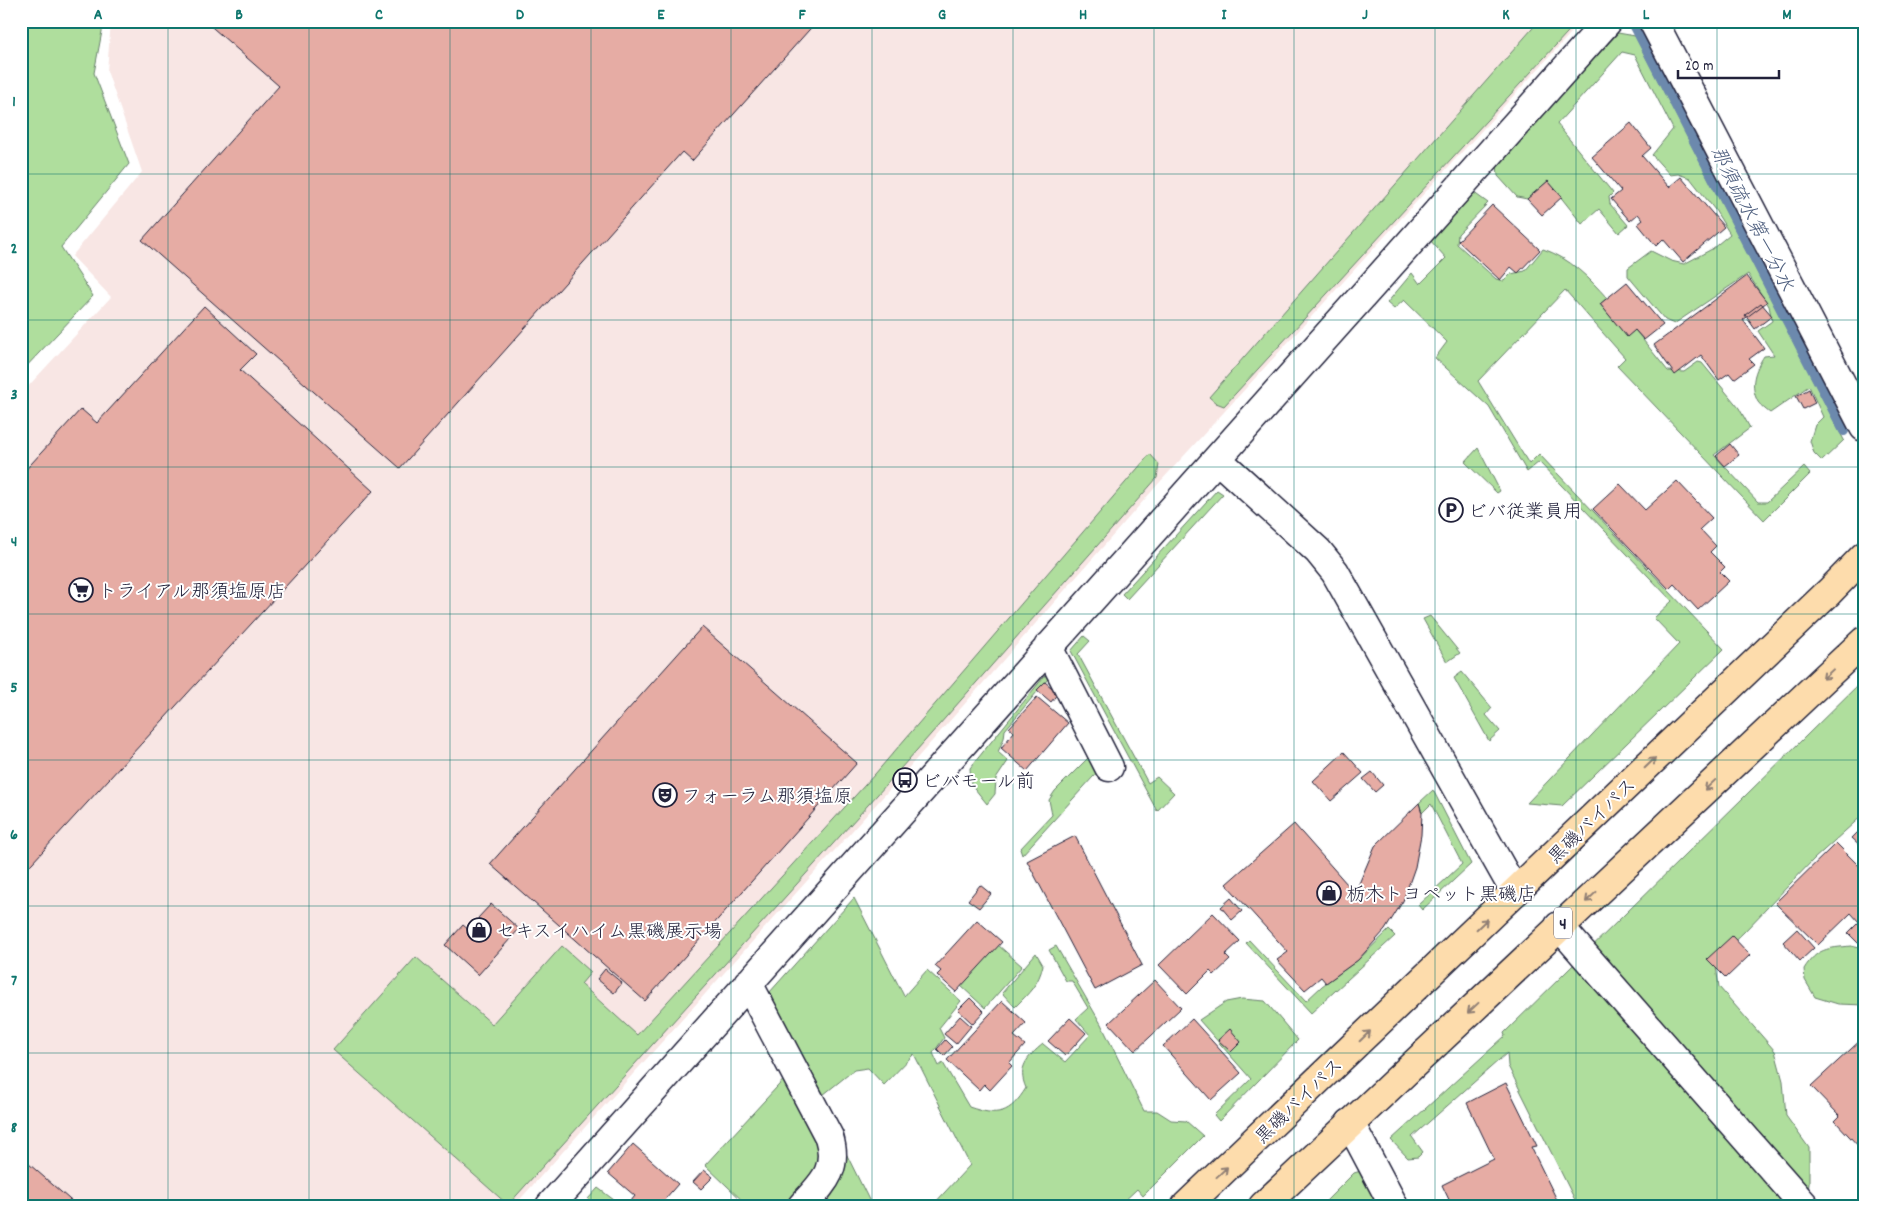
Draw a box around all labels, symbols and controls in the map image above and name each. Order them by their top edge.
text: A [94,4,103,27]
text: B [235,4,243,27]
text: C [375,4,383,27]
text: D [516,4,525,27]
text: E [657,4,665,27]
text: F [798,4,806,27]
text: G [938,4,946,27]
text: H [1079,4,1087,27]
text: I [1222,4,1228,27]
text: J [1362,4,1368,27]
text: K [1502,4,1510,27]
text: L [1643,4,1650,27]
text: M [1782,4,1792,27]
scale bar [1678,48,1779,80]
text: 20 m [1685,56,1713,78]
text: 1 [12,91,16,114]
water label: 那須疏水第一分水 [1702,142,1799,297]
text: 2 [11,238,18,261]
text: 3 [10,384,18,407]
parking icon: ビバ従業員用 [1438,497,1464,523]
place label: ビバ従業員用 [1468,500,1582,527]
text: 4 [11,531,17,554]
supermarket icon: トライアル那須塩原店 [68,577,94,603]
place label: トライアル那須塩原店 [98,580,286,607]
one-way arrow [1822,668,1835,680]
text: 5 [10,677,18,700]
one-way arrow [1644,757,1657,769]
bus stop icon: ビバモール前 [892,767,918,793]
place label: ビバモール前 [922,770,1035,797]
street label: 黒磯バイパス [1543,773,1644,872]
one-way arrow [1703,779,1716,791]
theatre icon: フォーラム那須塩原 [652,782,678,808]
place label: フォーラム那須塩原 [682,785,853,812]
text: 6 [10,824,18,847]
shop icon: 栃木トヨペット黒磯店 [1316,880,1342,906]
place label: 栃木トヨペット黒磯店 [1346,883,1536,910]
one-way arrow [1585,891,1598,903]
road number: 4 [1554,908,1572,938]
shop icon: セキスイハイム黒磯展示場 [466,917,492,943]
one-way arrow [1476,918,1489,930]
place label: セキスイハイム黒磯展示場 [496,920,722,947]
text: 7 [11,970,17,993]
one-way arrow [1466,1002,1479,1014]
one-way arrow [1359,1030,1371,1042]
street label: 黒磯バイパス [1250,1053,1351,1152]
text: 8 [11,1117,18,1140]
one-way arrow [1215,1166,1228,1178]

